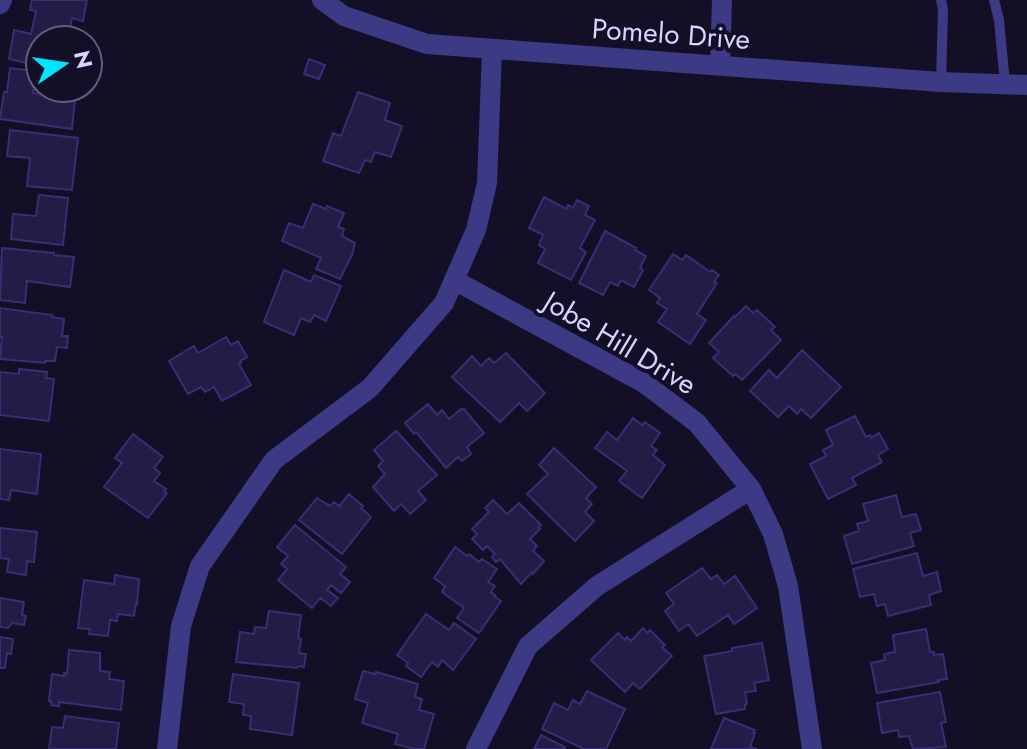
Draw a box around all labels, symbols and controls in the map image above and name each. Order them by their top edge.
street label: Pomelo Drive [591,8,751,60]
north arrow [24,24,104,104]
text: N [66,47,101,72]
street label: Jobe Hill Drive [532,279,704,405]

